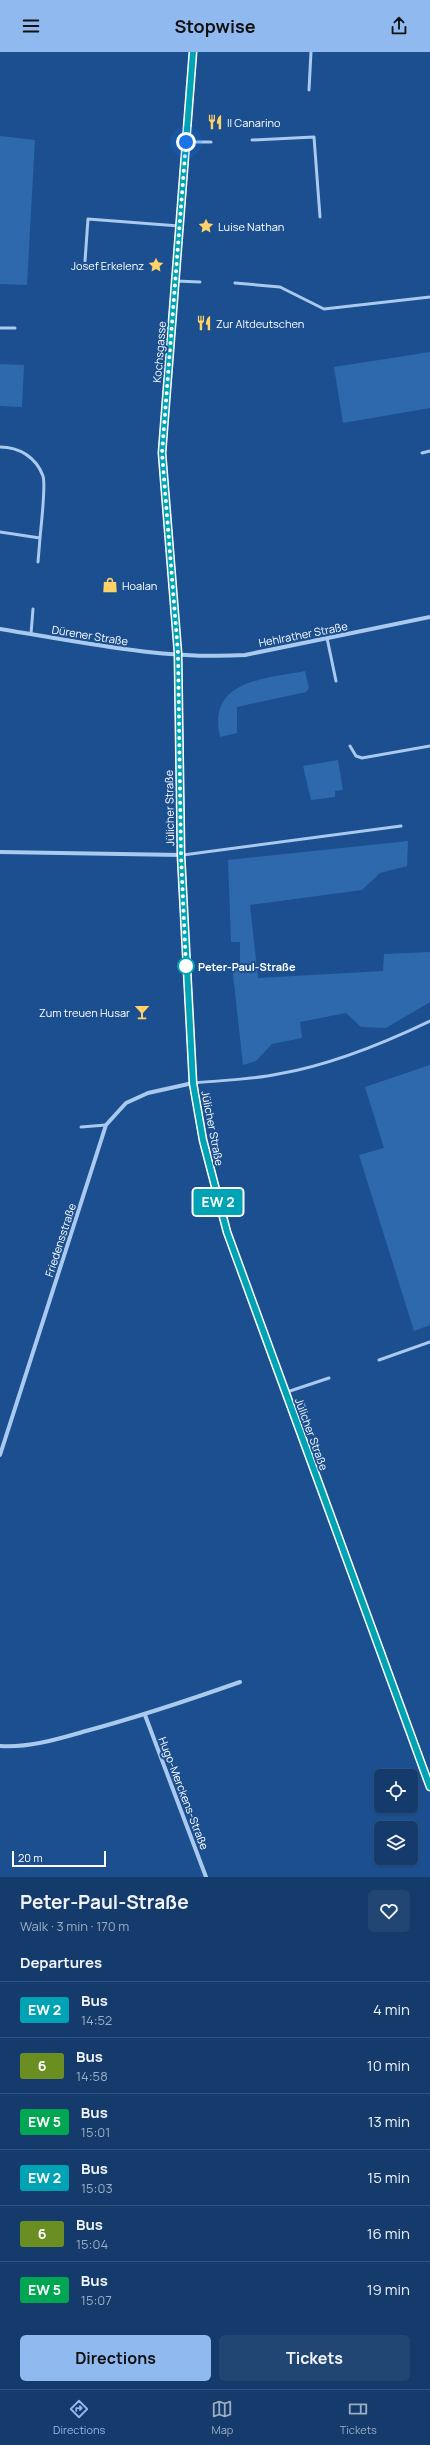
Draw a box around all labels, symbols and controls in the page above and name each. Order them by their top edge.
text: Stopwise [174,14,256,38]
icon: menu [20,15,42,37]
icon: share [388,15,410,37]
restaurant icon: Il Canarino [206,113,224,131]
place label: Il Canarino [227,115,281,130]
your location [176,132,196,152]
place icon: Luise Nathan [197,217,215,235]
place label: Luise Nathan [218,219,284,234]
place icon: Josef Erkelenz [147,256,165,274]
place label: Josef Erkelenz [71,258,144,273]
restaurant icon: Zur Altdeutschen [195,314,213,332]
place label: Zur Altdeutschen [216,316,304,331]
street label: Kochsgasse [149,320,169,383]
shop icon: Hoalan [101,576,119,594]
place label: Hoalan [122,578,157,593]
street label: Hehlrather Straße [257,618,349,650]
street label: Dürener Straße [51,622,130,649]
street label: Jülicher Straße [161,769,177,846]
marker: Peter-Paul-Straße [177,957,195,975]
place label: Peter-Paul-Straße [198,959,296,974]
bar icon: Zum treuen Husar [133,1003,151,1021]
place label: Zum treuen Husar [39,1005,130,1020]
street label: Jülicher Straße [198,1089,228,1167]
line badge: EW 2 [190,1189,246,1215]
text: EW 2 [202,1192,234,1211]
street label: Friedensstraße [41,1201,79,1279]
street label: Jülicher Straße [292,1396,332,1473]
street label: Hugo-Merckens-Straße [156,1734,213,1852]
map controls [374,1769,418,1865]
button: locate [374,1769,418,1813]
button: layers [374,1821,418,1865]
scale bar [12,1849,106,1868]
text: 20 m [18,1850,43,1865]
text: Peter-Paul-Straße [20,1889,189,1915]
button: heart [368,1890,410,1932]
text: Walk · 3 min · 170 m [20,1917,129,1935]
text: Departures [20,1952,102,1973]
text: Bus [81,1990,108,2011]
text: 4 min [373,1999,410,2020]
text: EW 2 [28,2000,61,2019]
text: 14:52 [81,2011,112,2029]
text: Bus [76,2046,103,2067]
text: 10 min [367,2055,410,2076]
text: 6 [38,2056,46,2075]
text: 14:58 [76,2067,108,2085]
text: Bus [81,2102,108,2123]
text: 13 min [368,2111,410,2132]
text: EW 5 [28,2112,61,2131]
text: 15:01 [81,2123,110,2141]
text: Bus [81,2158,108,2179]
text: 15 min [367,2167,410,2188]
text: EW 2 [28,2168,61,2187]
text: 15:03 [81,2179,113,2197]
text: Bus [76,2214,103,2235]
text: 16 min [367,2223,410,2244]
text: 6 [38,2224,46,2243]
text: 15:04 [76,2235,108,2253]
text: Bus [81,2270,108,2291]
text: 19 min [367,2279,410,2300]
text: EW 5 [28,2280,61,2299]
text: 15:07 [81,2291,112,2309]
button: Directions [20,2335,211,2381]
button: Tickets [219,2335,410,2381]
tab: Directions [53,2398,105,2437]
tab: Map [211,2398,233,2437]
tab: Tickets [340,2398,377,2437]

